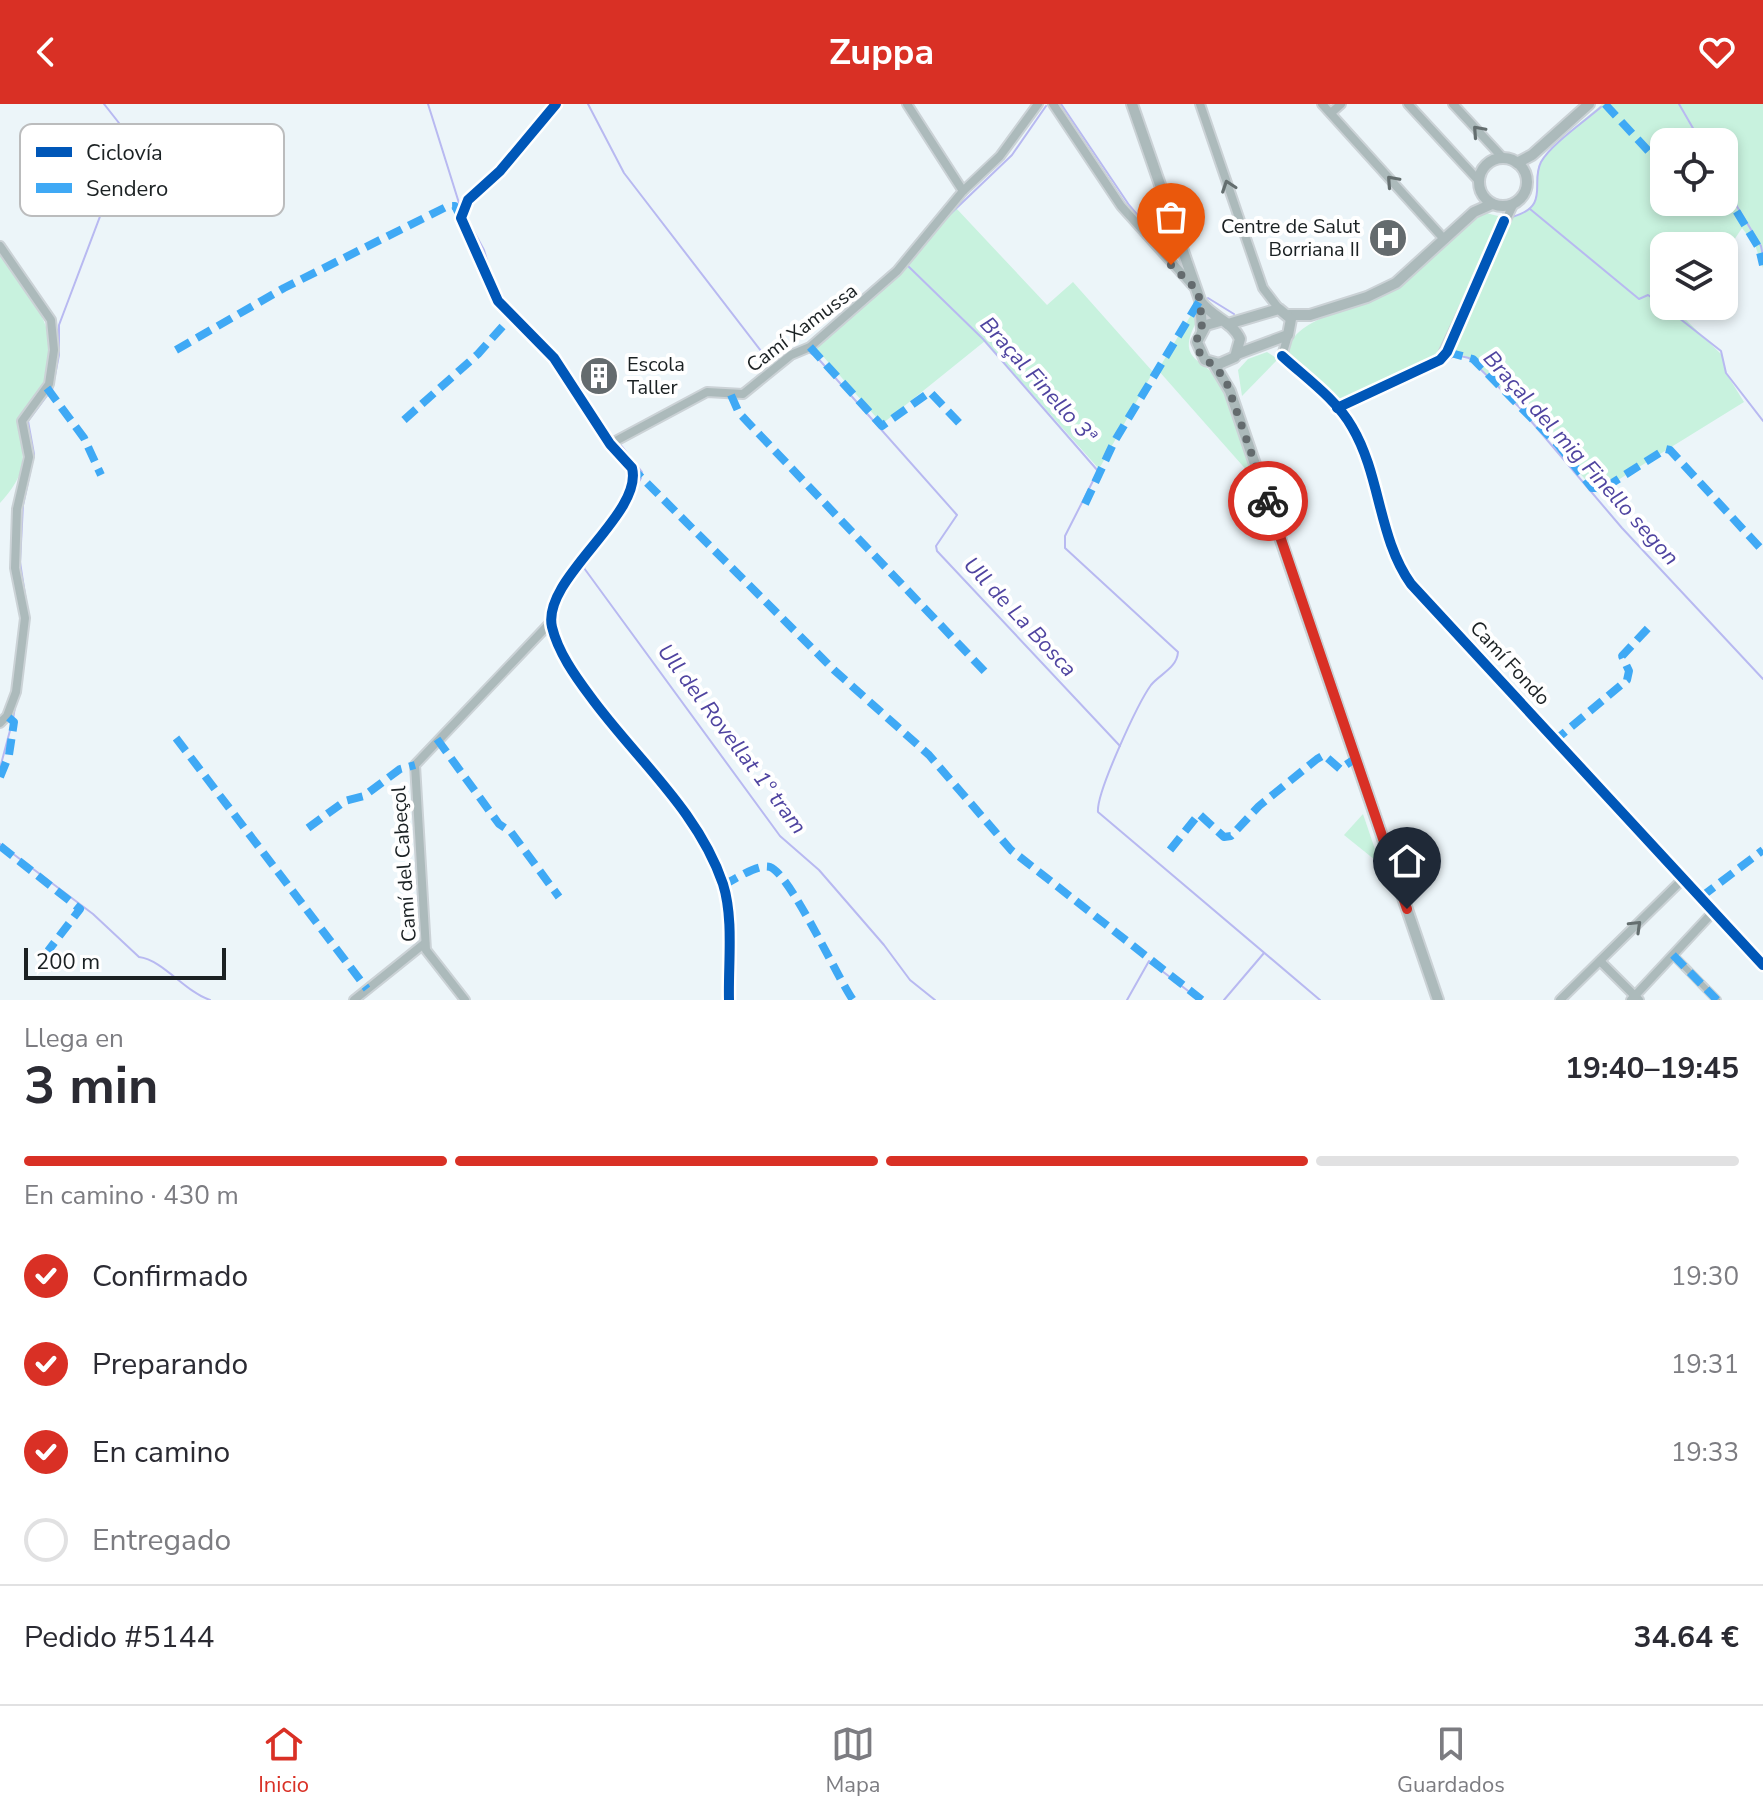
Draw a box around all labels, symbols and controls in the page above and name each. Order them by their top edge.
text: Zuppa [829,28,934,77]
icon: back [24,30,68,74]
icon: heart [1695,30,1739,74]
legend [20,124,284,216]
one-way arrow [1473,126,1488,140]
map controls [1650,128,1738,320]
button: locate [1650,128,1738,216]
text: Ciclovía [86,138,163,168]
text: Sendero [86,174,168,204]
one-way arrow [1387,175,1401,190]
one-way arrow [1222,180,1238,194]
pin [1137,183,1205,265]
icon: bag [1149,195,1193,239]
place label: Centre de Salut Borriana II [1221,213,1361,263]
hospital icon: Centre de Salut Borriana II [1367,217,1409,259]
button: layers [1650,232,1738,320]
street label: Camí Xamussa [741,277,863,379]
water label: Braçal Finello 3ª [973,310,1103,450]
water label: Braçal del mig Finello segon [1476,344,1686,572]
place label: Escola Taller [627,351,685,401]
building icon: Escola Taller [578,355,620,397]
courier [1228,461,1308,541]
icon: bike [1246,479,1290,523]
water label: Ull de La Bosca [957,551,1083,683]
street label: Camí Fondo [1464,615,1556,711]
water label: Ull del Rovellat 1º tram [650,638,814,840]
street label: Camí del Cabeçol [385,785,423,943]
pin [1373,827,1441,909]
icon: home [1385,839,1429,883]
one-way arrow [1627,920,1641,935]
scale bar [24,944,226,980]
text: 200 m [36,947,100,977]
text: Llega en [24,1021,124,1056]
text: 19:40–19:45 [1565,1048,1739,1089]
text: 3 min [24,1050,159,1121]
text: En camino · 430 m [24,1178,239,1213]
icon: check [24,1254,68,1298]
text: Confirmado [92,1256,248,1297]
text: 19:30 [1671,1259,1739,1294]
icon: check [24,1342,68,1386]
text: Preparando [92,1344,248,1385]
text: 19:31 [1671,1347,1739,1382]
icon: check [24,1430,68,1474]
text: En camino [92,1432,230,1473]
text: 19:33 [1671,1435,1739,1470]
text: Entregado [92,1520,231,1561]
text: Pedido #5144 [24,1617,215,1658]
text: 34.64 € [1633,1617,1739,1658]
tab: Inicio [258,1722,309,1800]
tab: Mapa [825,1722,880,1800]
tab: Guardados [1397,1722,1505,1800]

